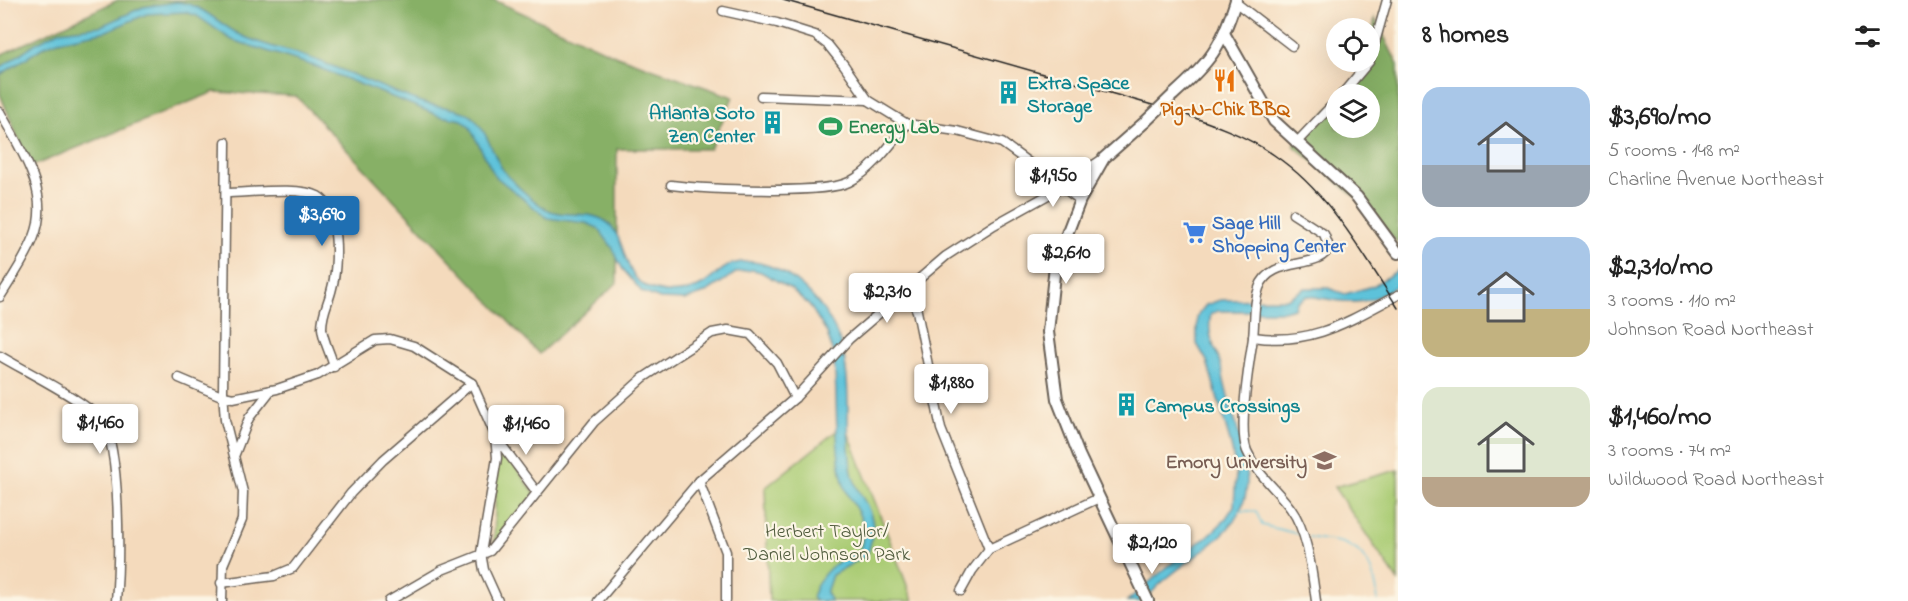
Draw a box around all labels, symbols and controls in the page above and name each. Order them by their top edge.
text: 8 homes [1422,17,1509,55]
map controls [1326,18,1380,138]
button: locate [1326,18,1380,72]
icon: filters [1851,20,1884,53]
restaurant icon: Pig-N-Chik BBQ [1212,67,1238,93]
place label: Extra Space Storage [1027,70,1130,123]
building icon: Extra Space Storage [996,80,1022,106]
button: layers [1326,84,1380,138]
place label: Pig-N-Chik BBQ [1160,96,1291,126]
text: $3,690/mo [1608,99,1711,137]
place label: Atlanta Soto Zen Center [649,100,756,152]
building icon: Atlanta Soto Zen Center [760,110,786,136]
icon: home [1470,111,1542,183]
sports icon: Energy Lab [817,113,843,139]
place label: Energy Lab [848,114,939,144]
text: 5 rooms · 148 m² [1608,137,1740,166]
pin: $1,950 [1004,157,1102,208]
text: $1,950 [1029,162,1077,191]
text: Charline Avenue Northeast [1608,166,1824,195]
pin: $3,690 [273,196,371,247]
text: $3,690 [298,201,346,230]
place label: Sage Hill Shopping Center [1212,210,1346,263]
supermarket icon: Sage Hill Shopping Center [1181,220,1207,246]
pin: $2,610 [1017,234,1115,285]
text: $2,610 [1041,239,1091,268]
text: $2,310/mo [1608,249,1713,287]
icon: home [1470,261,1542,333]
pin: $2,310 [838,273,936,324]
text: $2,310 [863,278,911,307]
text: 3 rooms · 110 m² [1608,287,1736,316]
text: Johnson Road Northeast [1608,316,1814,345]
pin: $1,880 [902,364,1000,415]
text: $1,880 [928,369,974,398]
building icon: Campus Crossings [1114,392,1140,418]
place label: Campus Crossings [1145,393,1300,423]
text: $1,460/mo [1608,399,1712,437]
pin: $1,460 [51,404,149,455]
pin: $1,460 [477,405,575,456]
text: $1,460 [76,409,124,438]
text: $1,460 [502,410,550,439]
icon: home [1470,411,1542,483]
text: 3 rooms · 74 m² [1608,437,1731,466]
school or university icon: Emory University [1312,448,1338,474]
place label: Emory University [1165,449,1307,479]
text: Wildwood Road Northeast [1608,466,1824,495]
park label: Herbert Taylor/ Daniel Johnson Park [743,518,911,570]
pin: $2,120 [1103,524,1201,575]
text: $2,120 [1127,529,1177,558]

